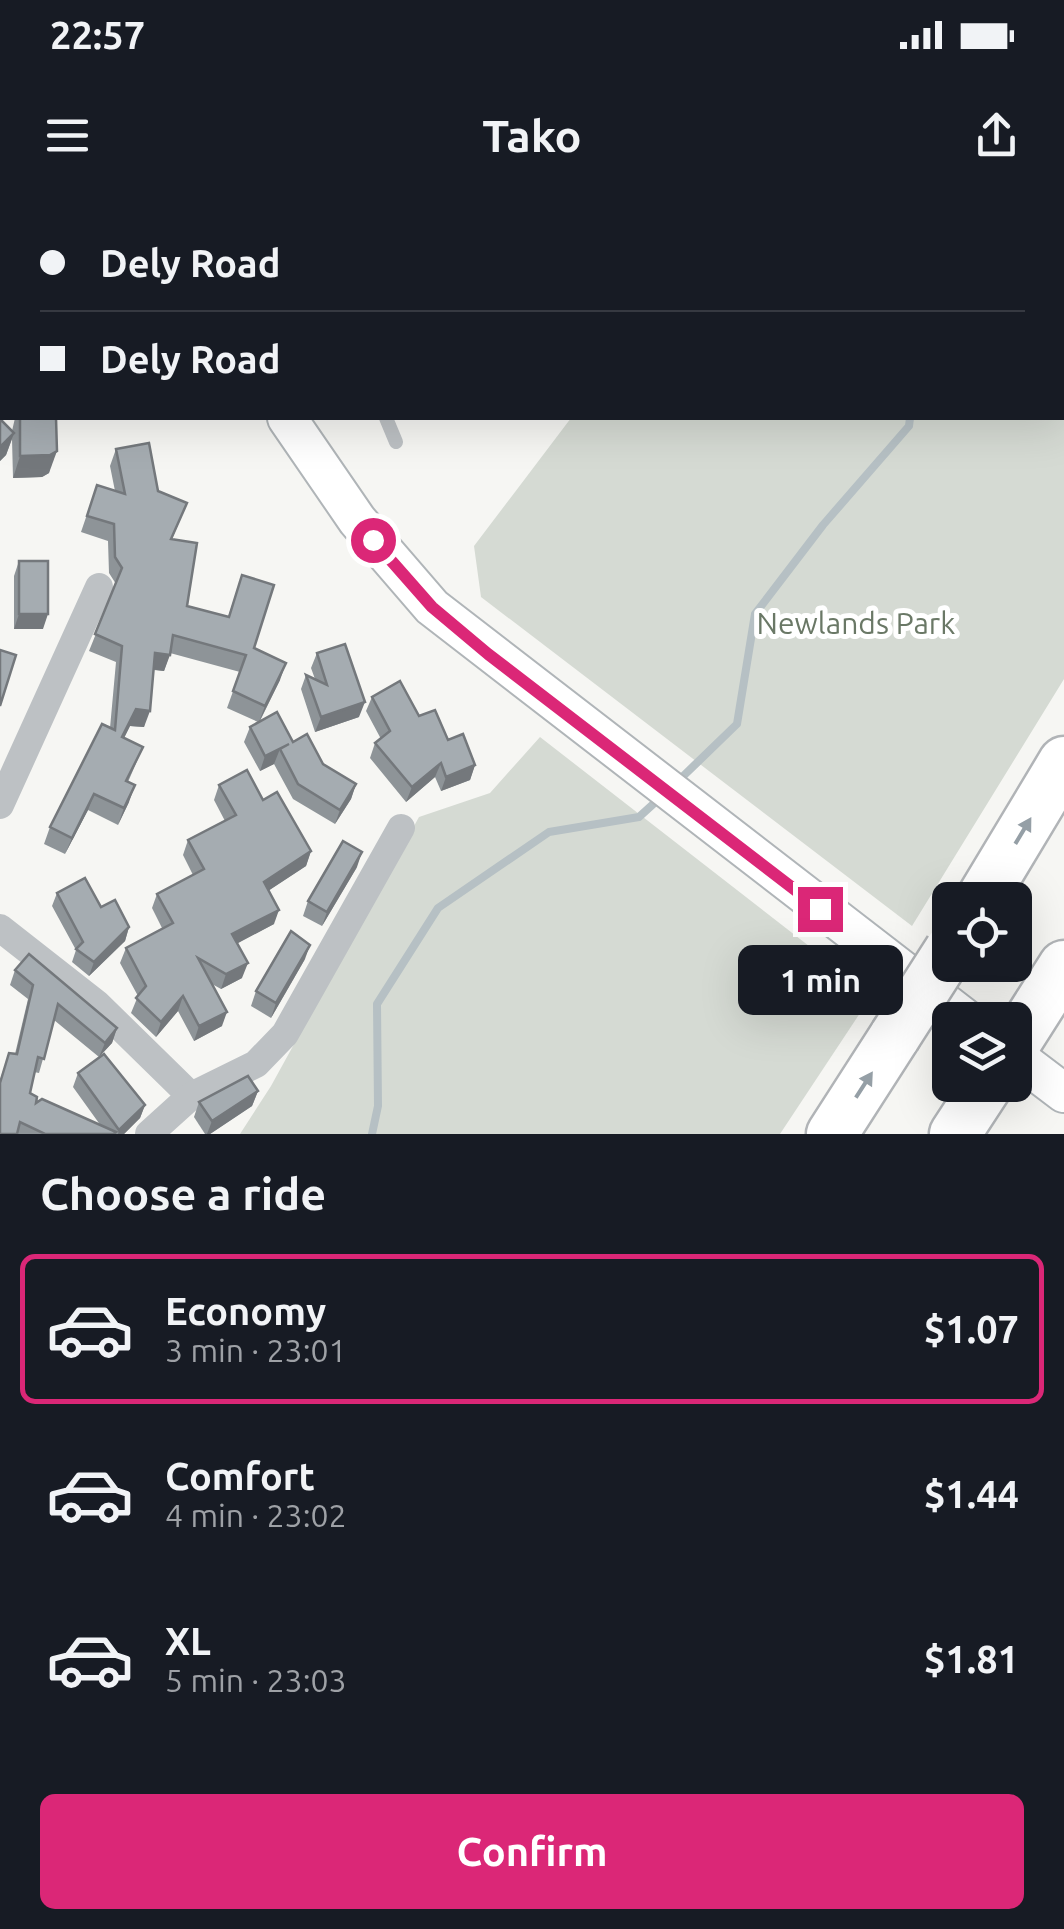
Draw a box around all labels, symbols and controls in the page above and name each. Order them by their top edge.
text: 22:57 [50,14,145,56]
icon: menu [40,108,95,163]
icon: share [969,108,1024,163]
text: Tako [482,110,582,161]
text: Dely Road [100,242,280,284]
text: Dely Road [100,338,280,380]
route start [351,518,396,563]
park label: Newlands Park [757,606,955,640]
one-way arrow [1014,817,1031,845]
map controls [932,882,1032,1102]
button: locate [932,882,1032,982]
route end [798,887,843,932]
callout: 1 min [738,944,902,1014]
text: 1 min [780,962,861,998]
button: layers [932,1002,1032,1102]
one-way arrow [854,1071,872,1099]
text: Choose a ride [40,1168,326,1219]
icon: car [45,1284,135,1374]
text: Economy [165,1290,326,1332]
text: $1.07 [924,1308,1019,1350]
text: 3 min · 23:01 [165,1332,347,1368]
icon: car [45,1449,135,1539]
text: Comfort [165,1455,315,1497]
text: $1.44 [924,1473,1019,1515]
text: 4 min · 23:02 [165,1497,347,1533]
icon: car [45,1614,135,1704]
text: XL [165,1620,211,1662]
text: $1.81 [924,1638,1019,1680]
text: 5 min · 23:03 [165,1662,347,1698]
button: Confirm [40,1794,1024,1909]

